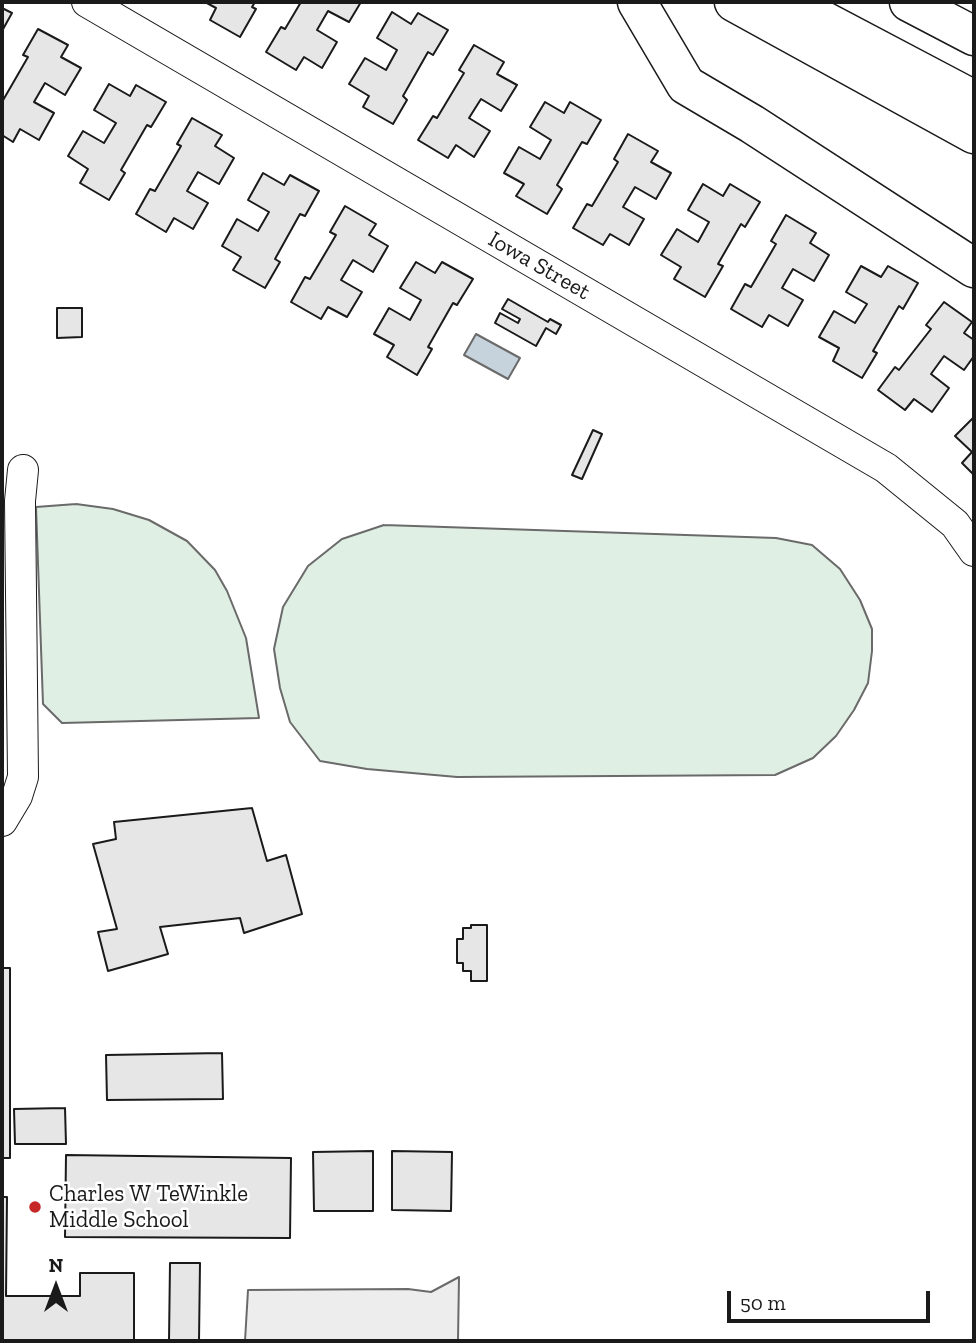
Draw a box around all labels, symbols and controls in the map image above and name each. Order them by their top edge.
street label: Iowa Street [483,226,595,306]
place label: Charles W TeWinkle Middle School [49,1180,248,1234]
marker: Charles W TeWinkle Middle School [27,1199,43,1215]
north arrow [21,1252,91,1322]
text: N [49,1254,63,1277]
scale bar [731,1276,934,1320]
text: 50 m [740,1290,786,1315]

